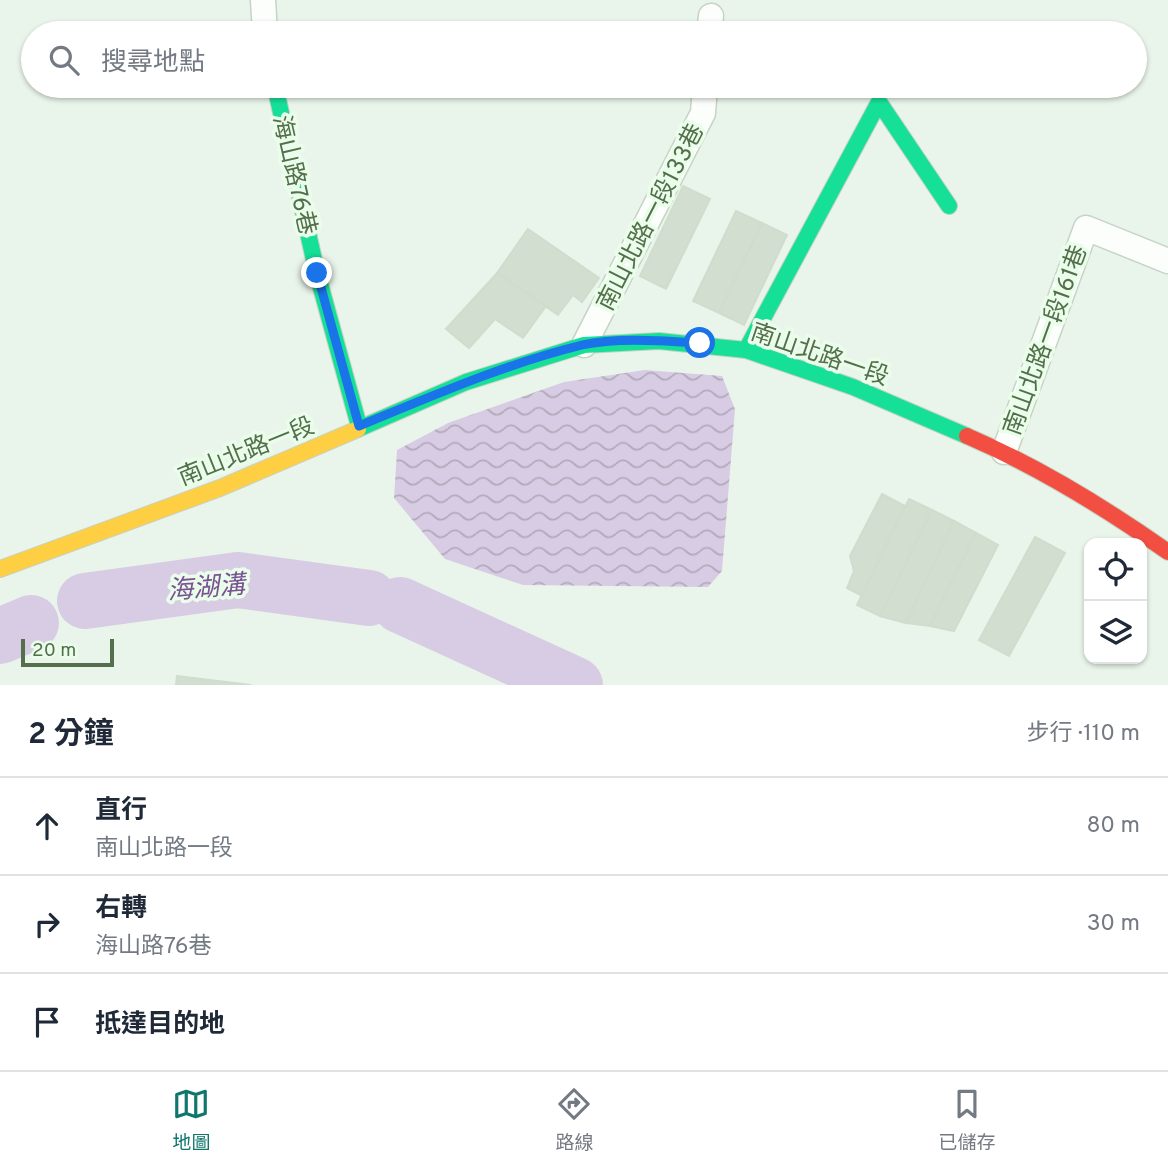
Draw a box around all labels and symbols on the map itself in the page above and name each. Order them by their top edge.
street label: 海山路76巷 [265,113,321,238]
street label: 南山北路一段133巷 [592,119,712,316]
street label: 南山北路一段161巷 [999,241,1095,440]
route end [301,257,332,288]
street label: 南山北路一段 [746,318,892,394]
route start [684,327,715,358]
street label: 南山北路一段 [174,412,319,494]
water label: 海湖溝 [166,569,250,609]
scale bar [21,636,114,668]

